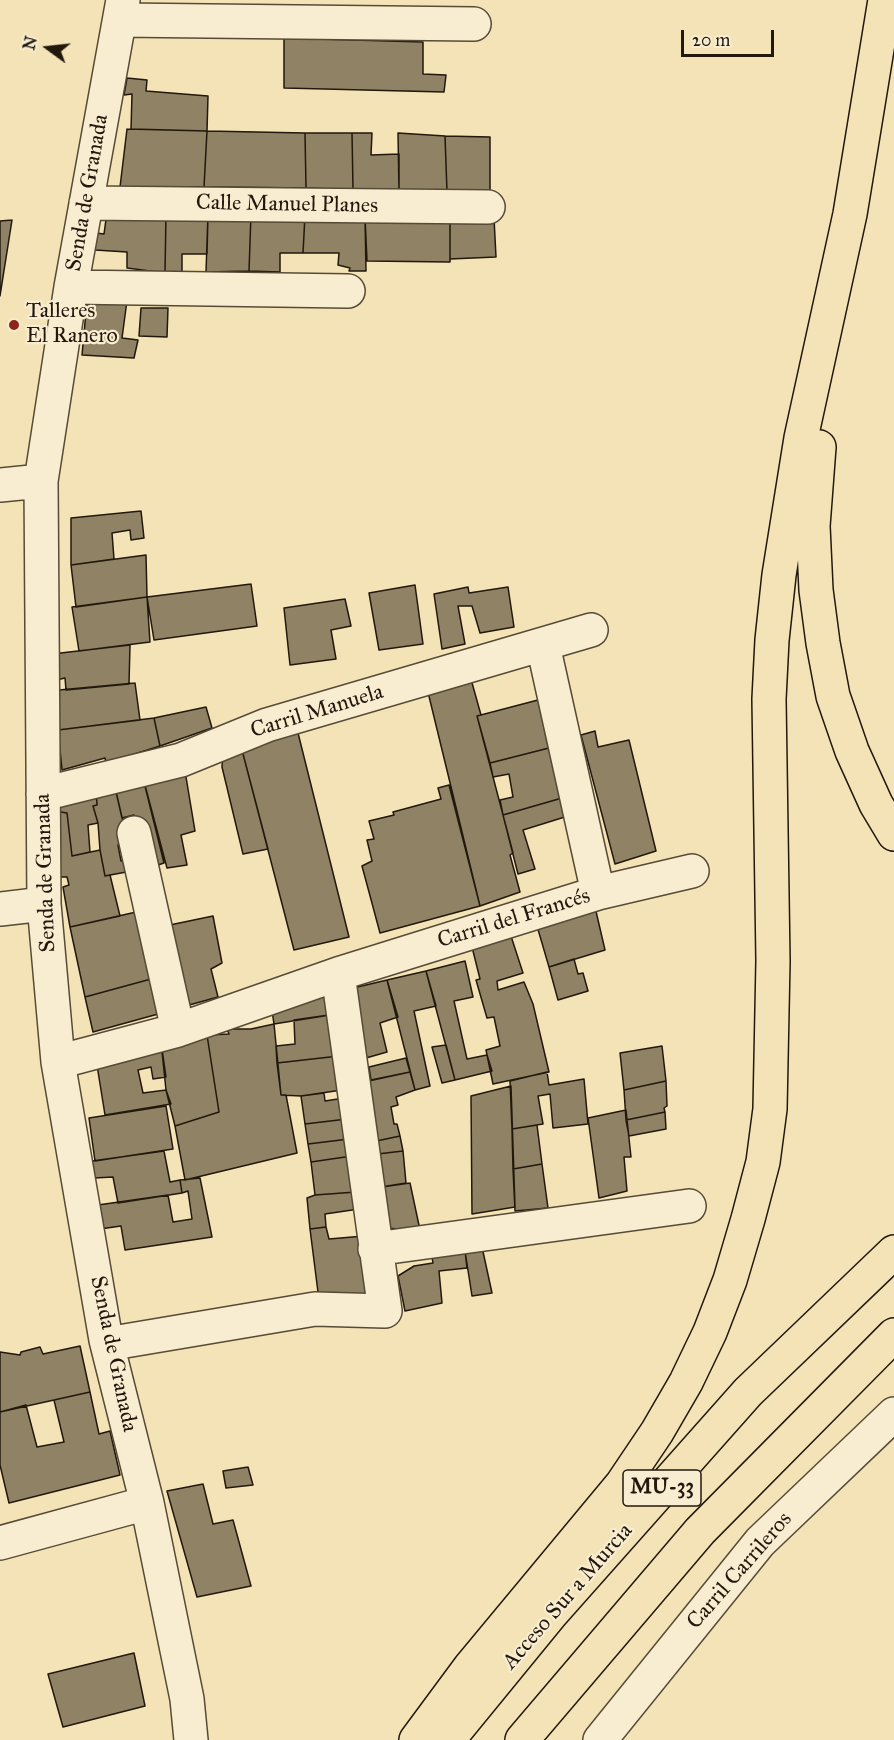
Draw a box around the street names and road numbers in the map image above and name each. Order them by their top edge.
street label: Senda de Granada [61,112,115,274]
street label: Calle Manuel Planes [196,190,378,220]
street label: Carril Manuela [247,679,387,745]
street label: Senda de Granada [30,793,62,953]
street label: Carril del Francés [435,883,593,955]
street label: Senda de Granada [84,1274,142,1434]
road number: MU-33 [623,1470,701,1506]
street label: Carril Carrileros [682,1507,798,1635]
street label: Acceso Sur a Murcia [497,1519,639,1675]

